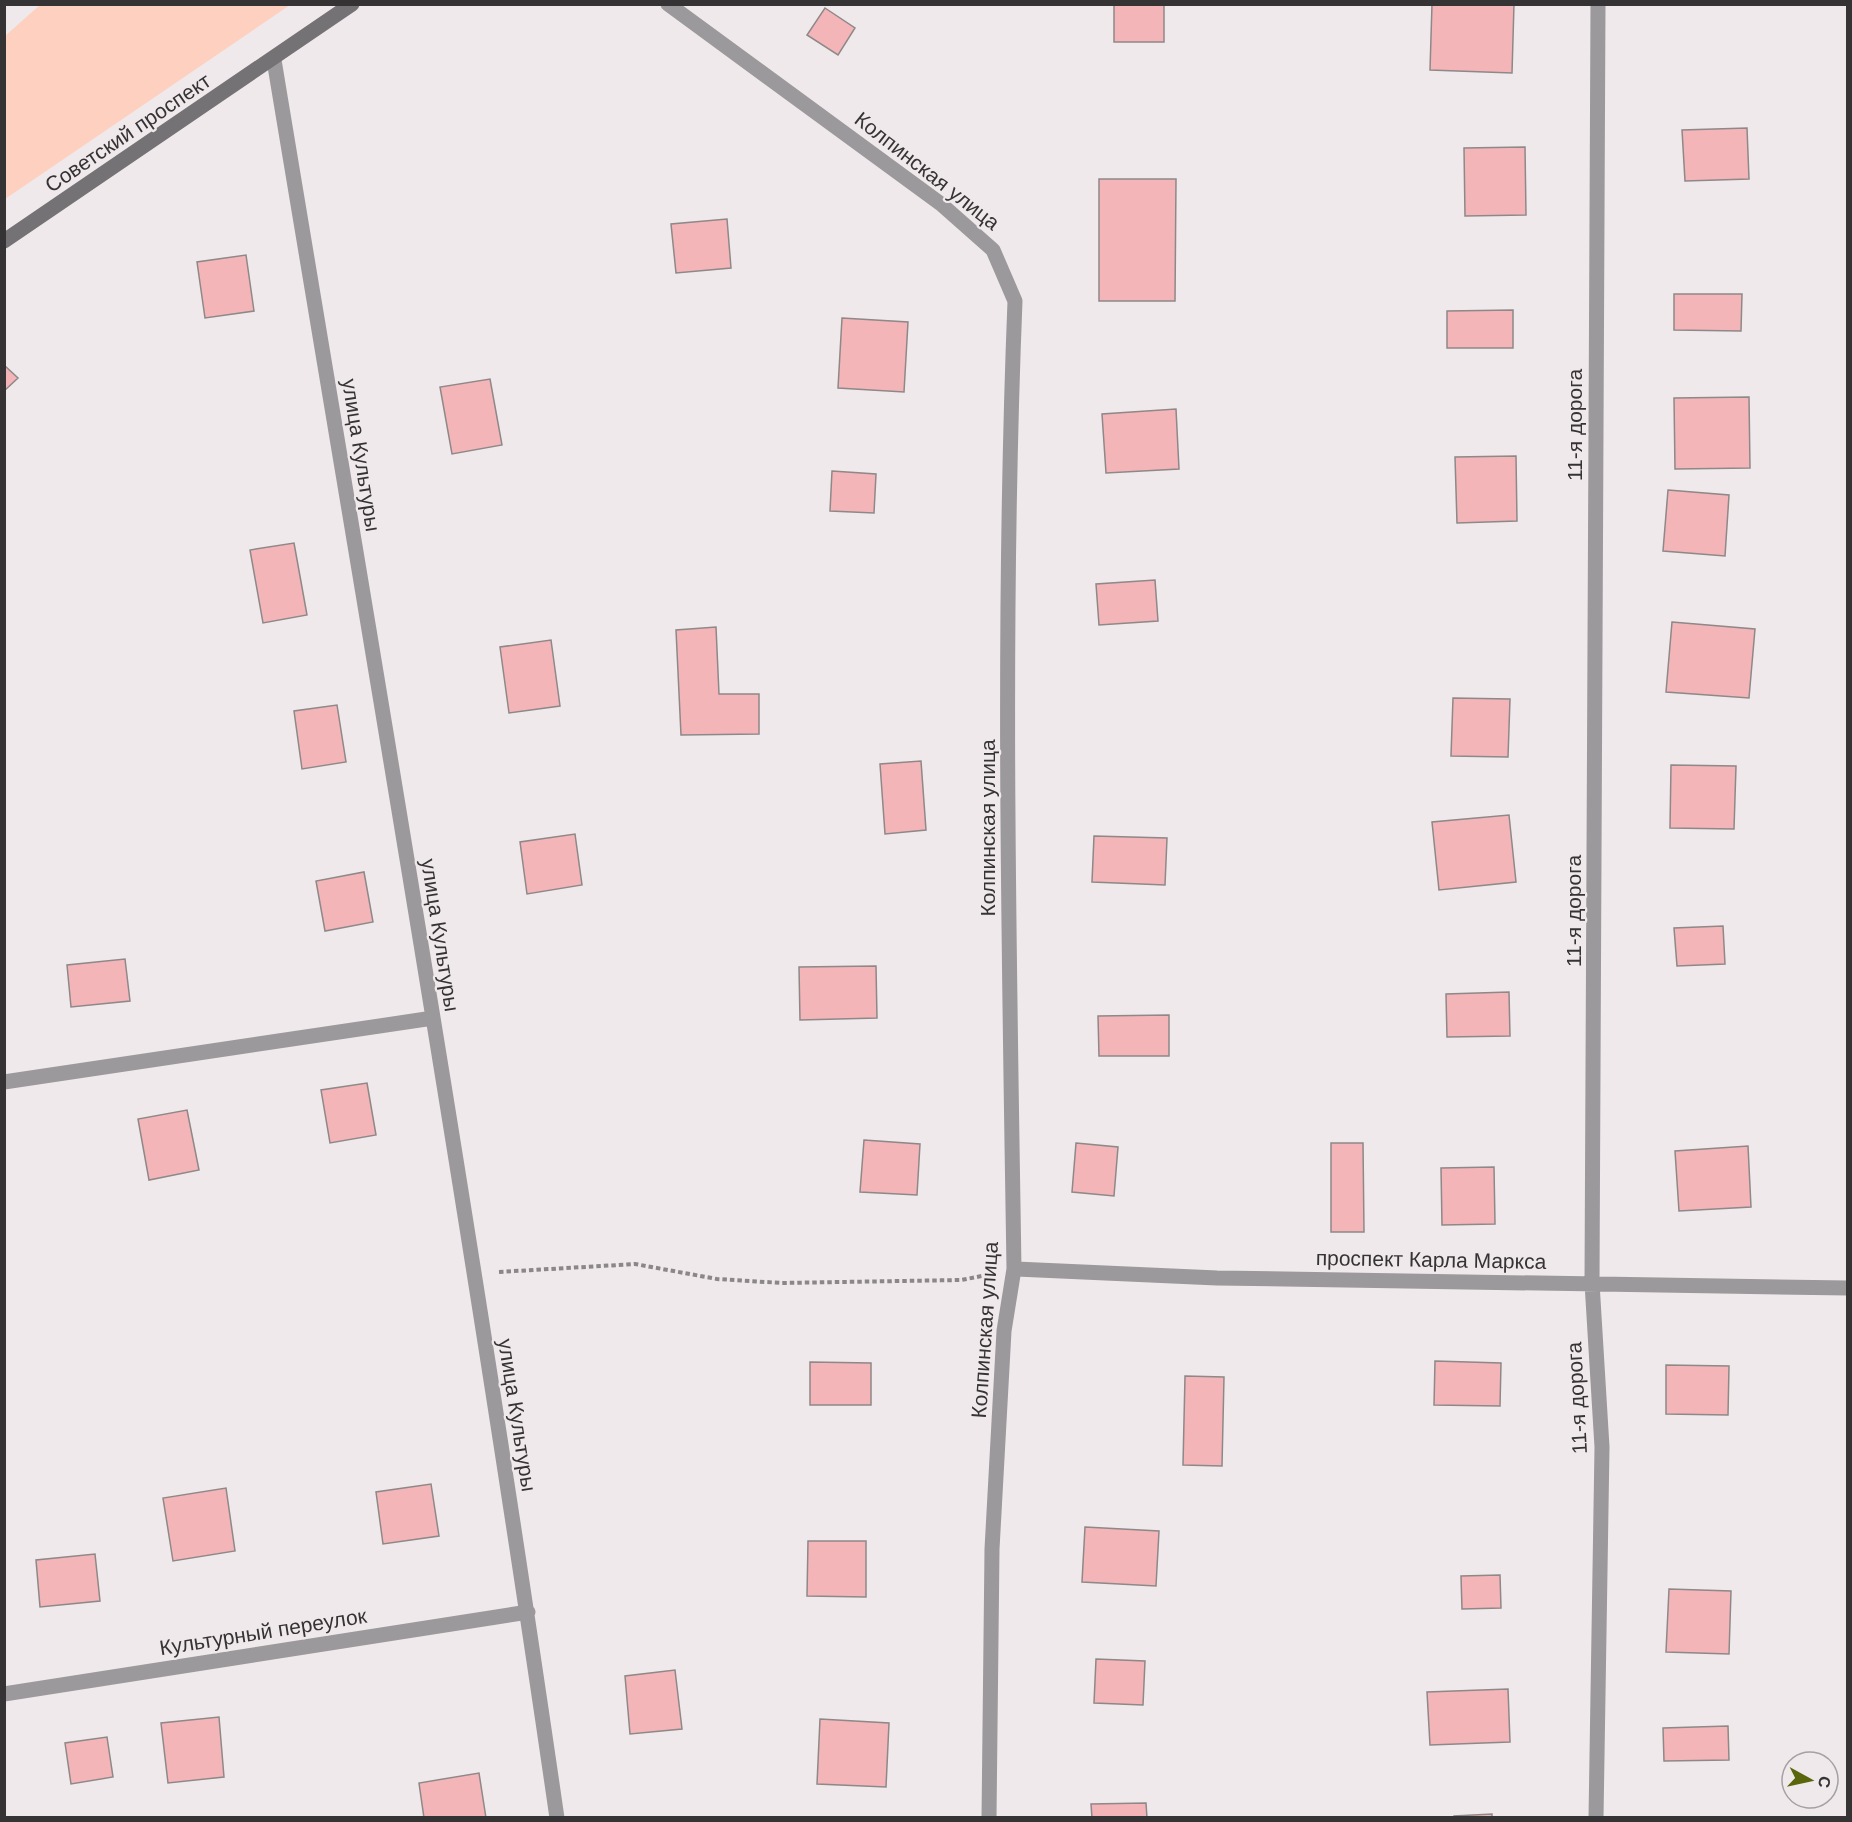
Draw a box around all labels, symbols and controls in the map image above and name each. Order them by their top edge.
street label: Советский проспект [41,68,215,196]
street label: Колпинская улица [850,107,1004,234]
street label: 11-я дорога [1563,369,1586,481]
street label: улица Культуры [338,377,385,533]
street label: Колпинская улица [976,739,999,917]
street label: 11-я дорога [1562,855,1585,967]
street label: улица Культуры [417,857,464,1013]
street label: Колпинская улица [967,1240,1002,1419]
street label: проспект Карла Маркса [1316,1246,1547,1273]
street label: улица Культуры [494,1337,541,1493]
street label: 11-я дорога [1562,1341,1591,1455]
street label: Культурный переулок [158,1604,369,1659]
north arrow [1780,1750,1840,1810]
text: С [1815,1775,1834,1789]

